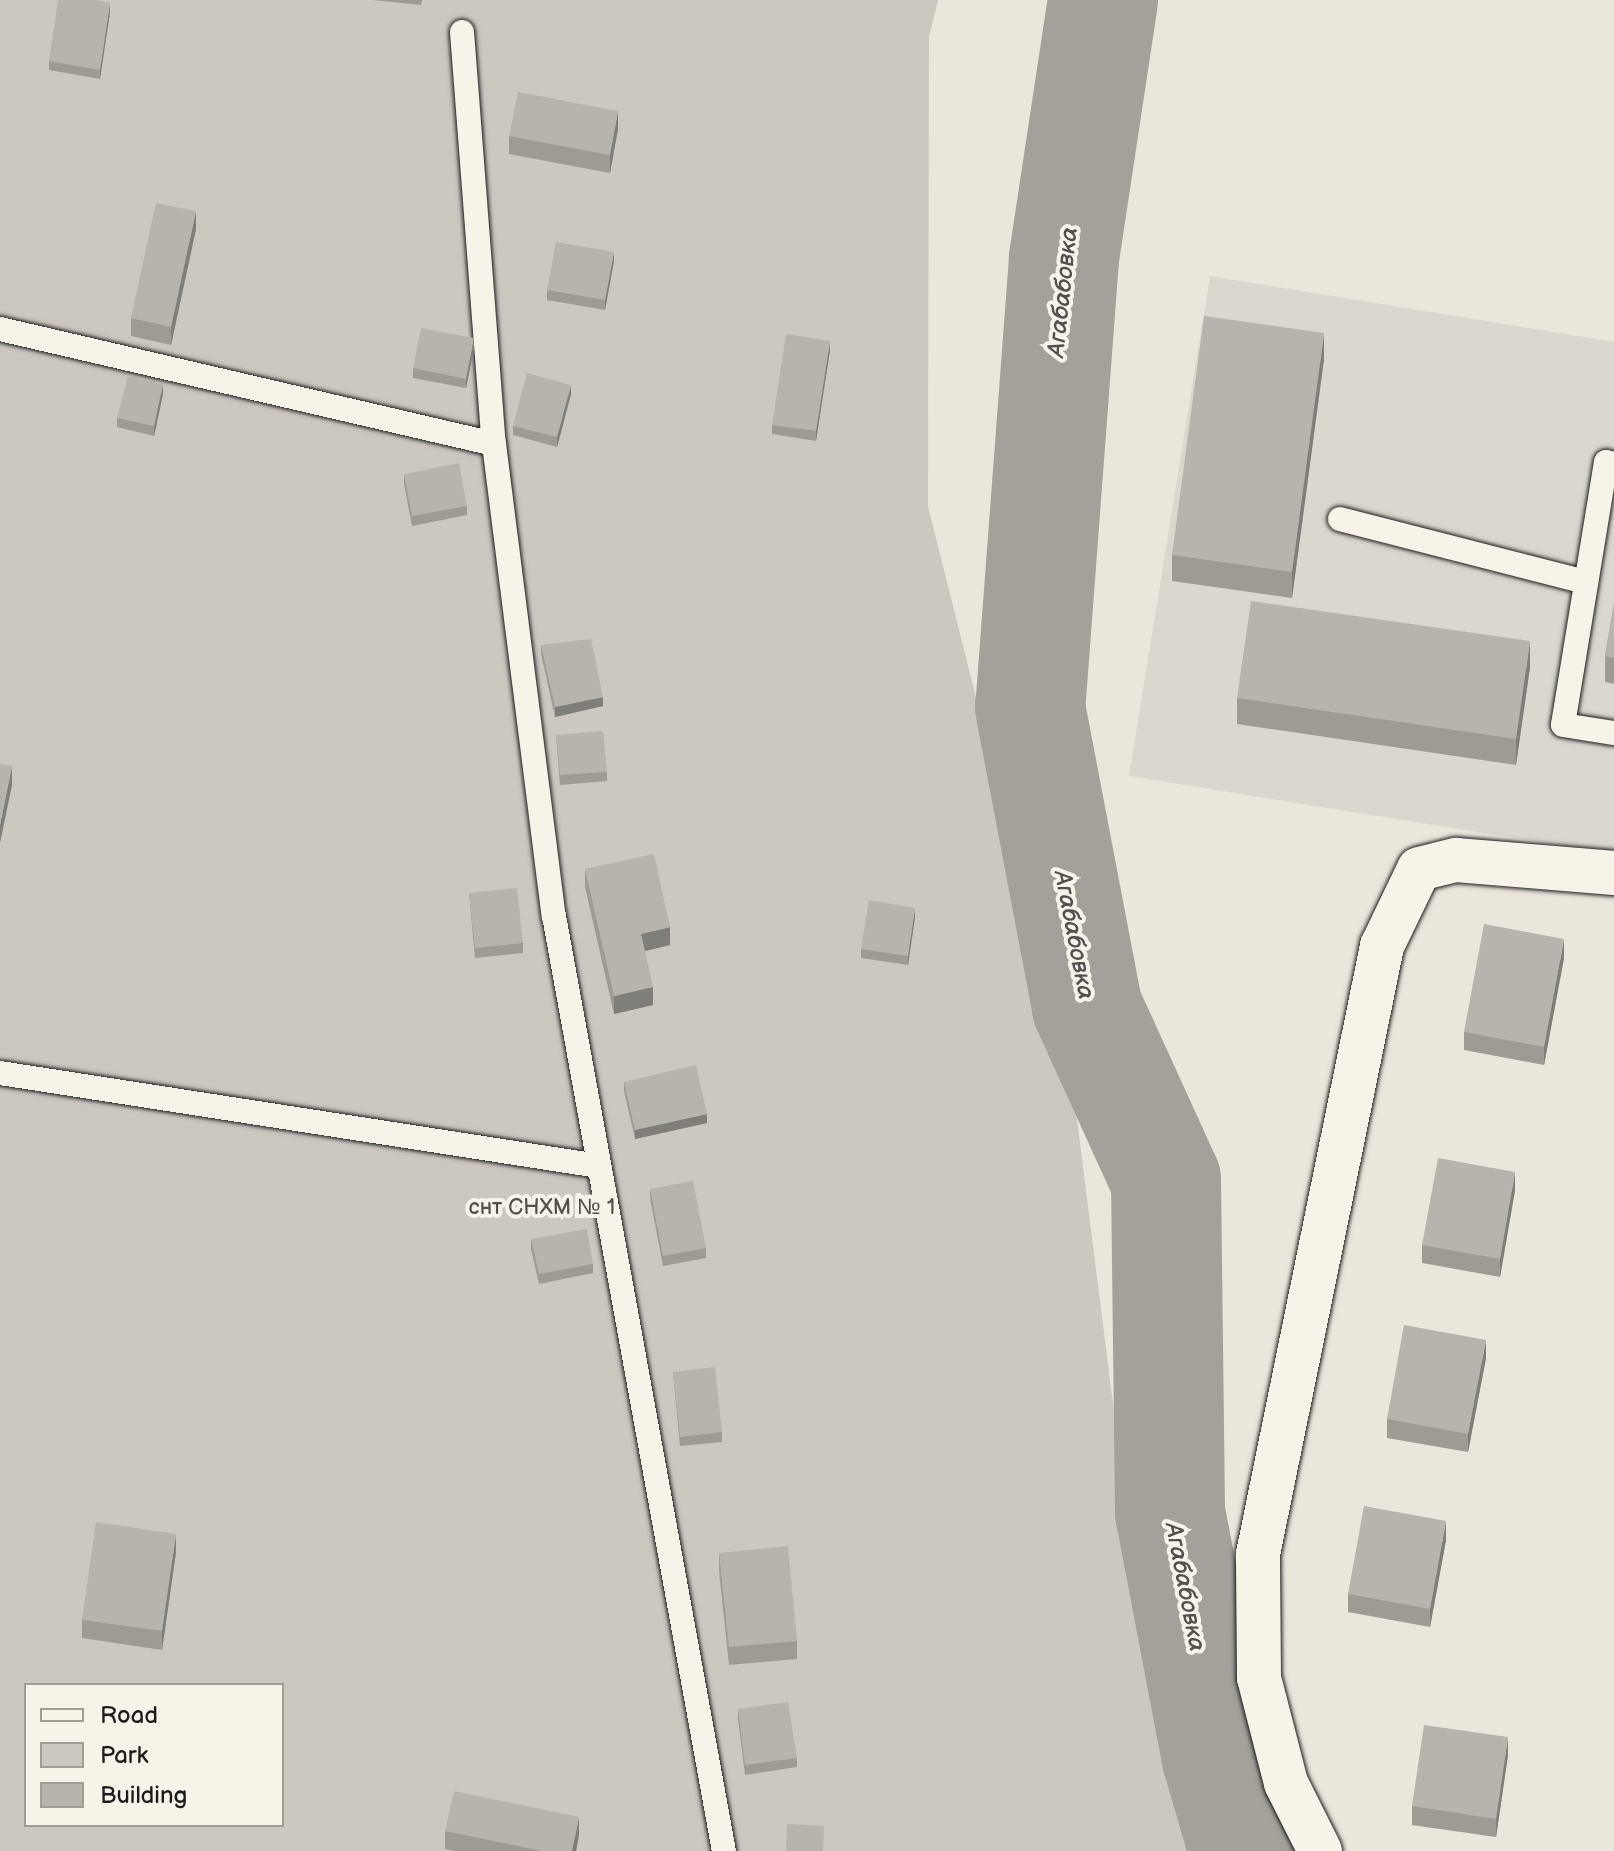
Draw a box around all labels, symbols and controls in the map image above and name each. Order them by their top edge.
water label: Агабабовка [1042,225,1084,359]
water label: Агабабовка [1047,868,1101,1002]
park label: снт СНХМ № 1 [469,1195,615,1221]
water label: Агабабовка [1158,1520,1212,1654]
legend [24,1683,284,1827]
text: Road [100,1701,158,1730]
text: Park [100,1741,148,1770]
text: Building [100,1781,187,1810]

